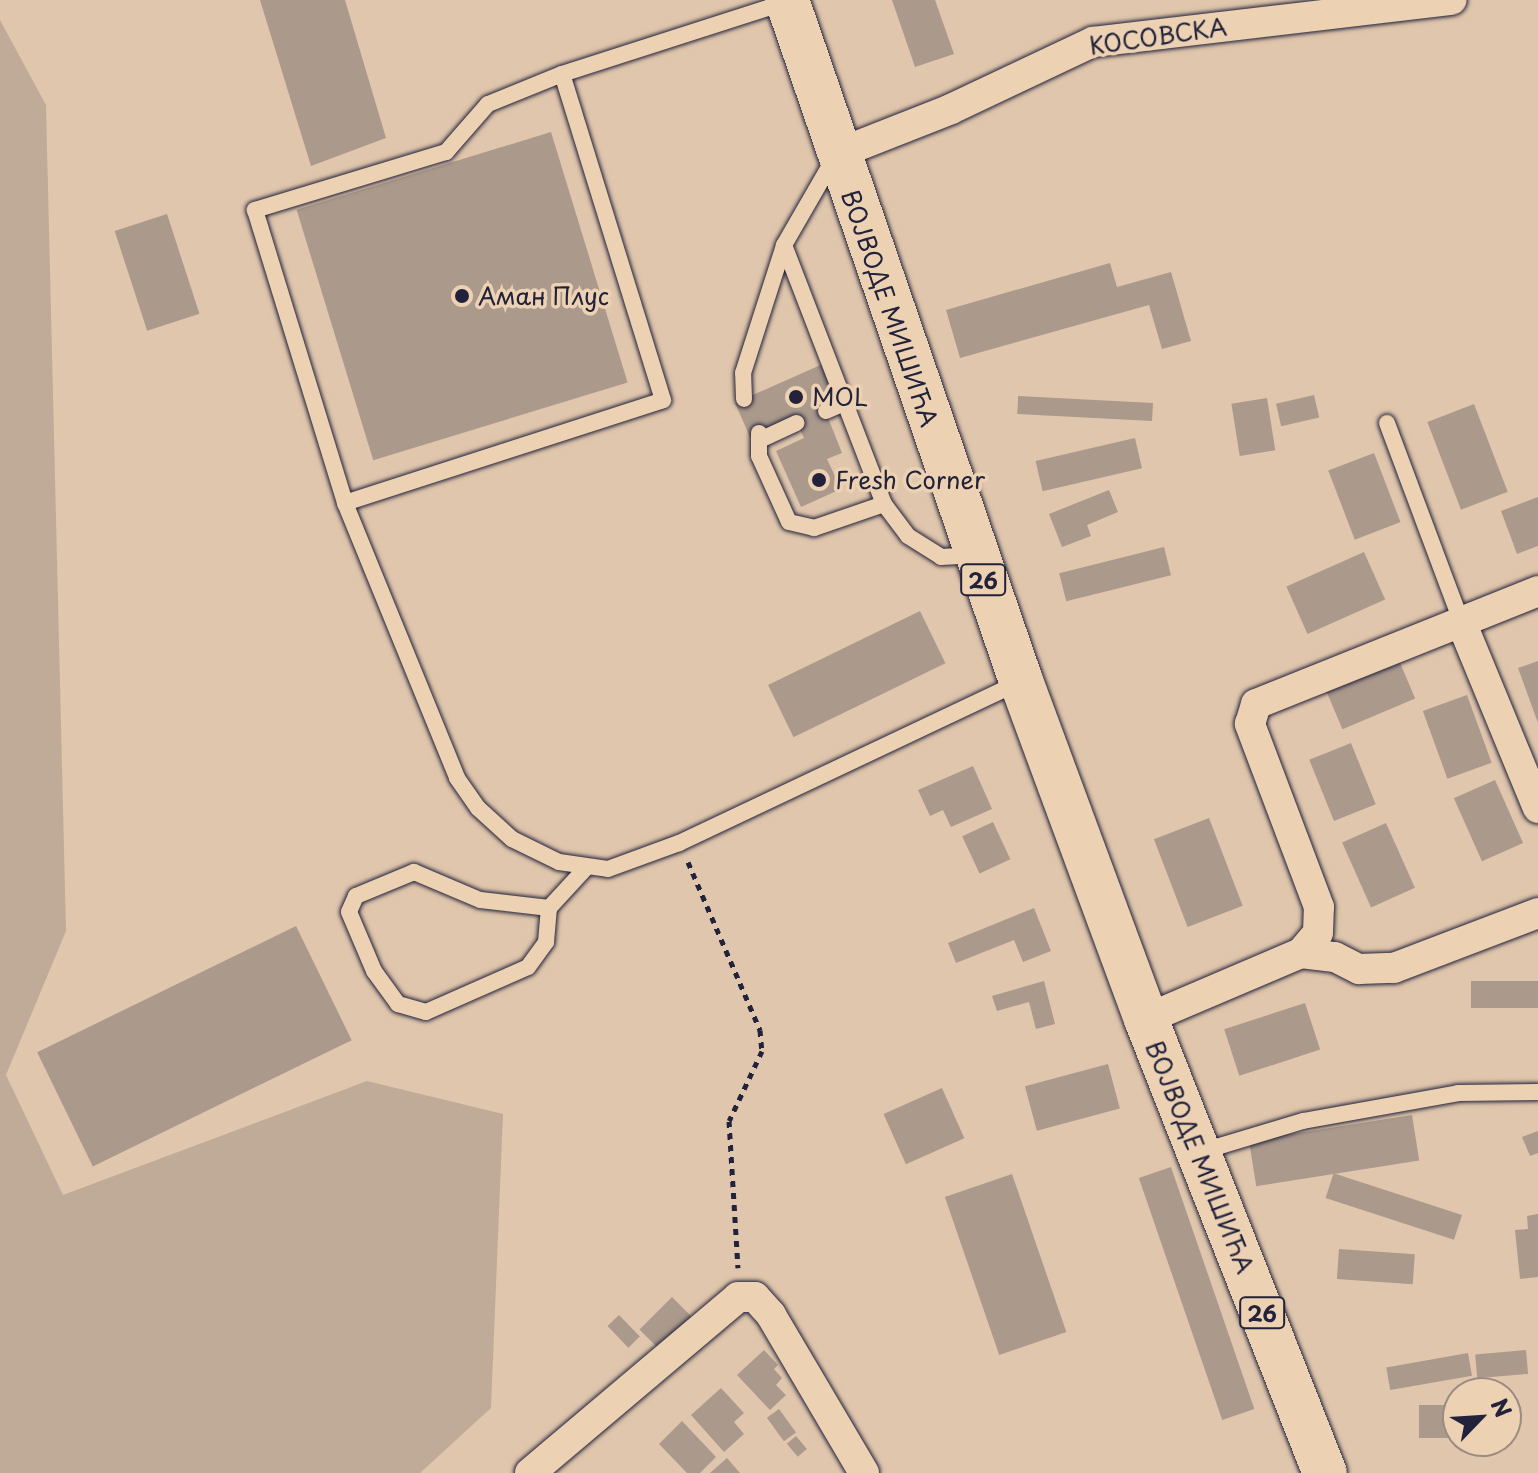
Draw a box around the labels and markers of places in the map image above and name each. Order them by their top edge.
place label: Аман Плус [478,282,610,310]
marker: Аман Плус [453,287,471,305]
place label: MOL [812,383,868,411]
marker: MOL [787,388,805,406]
place label: Fresh Corner [835,466,984,494]
marker: Fresh Corner [810,471,828,489]

